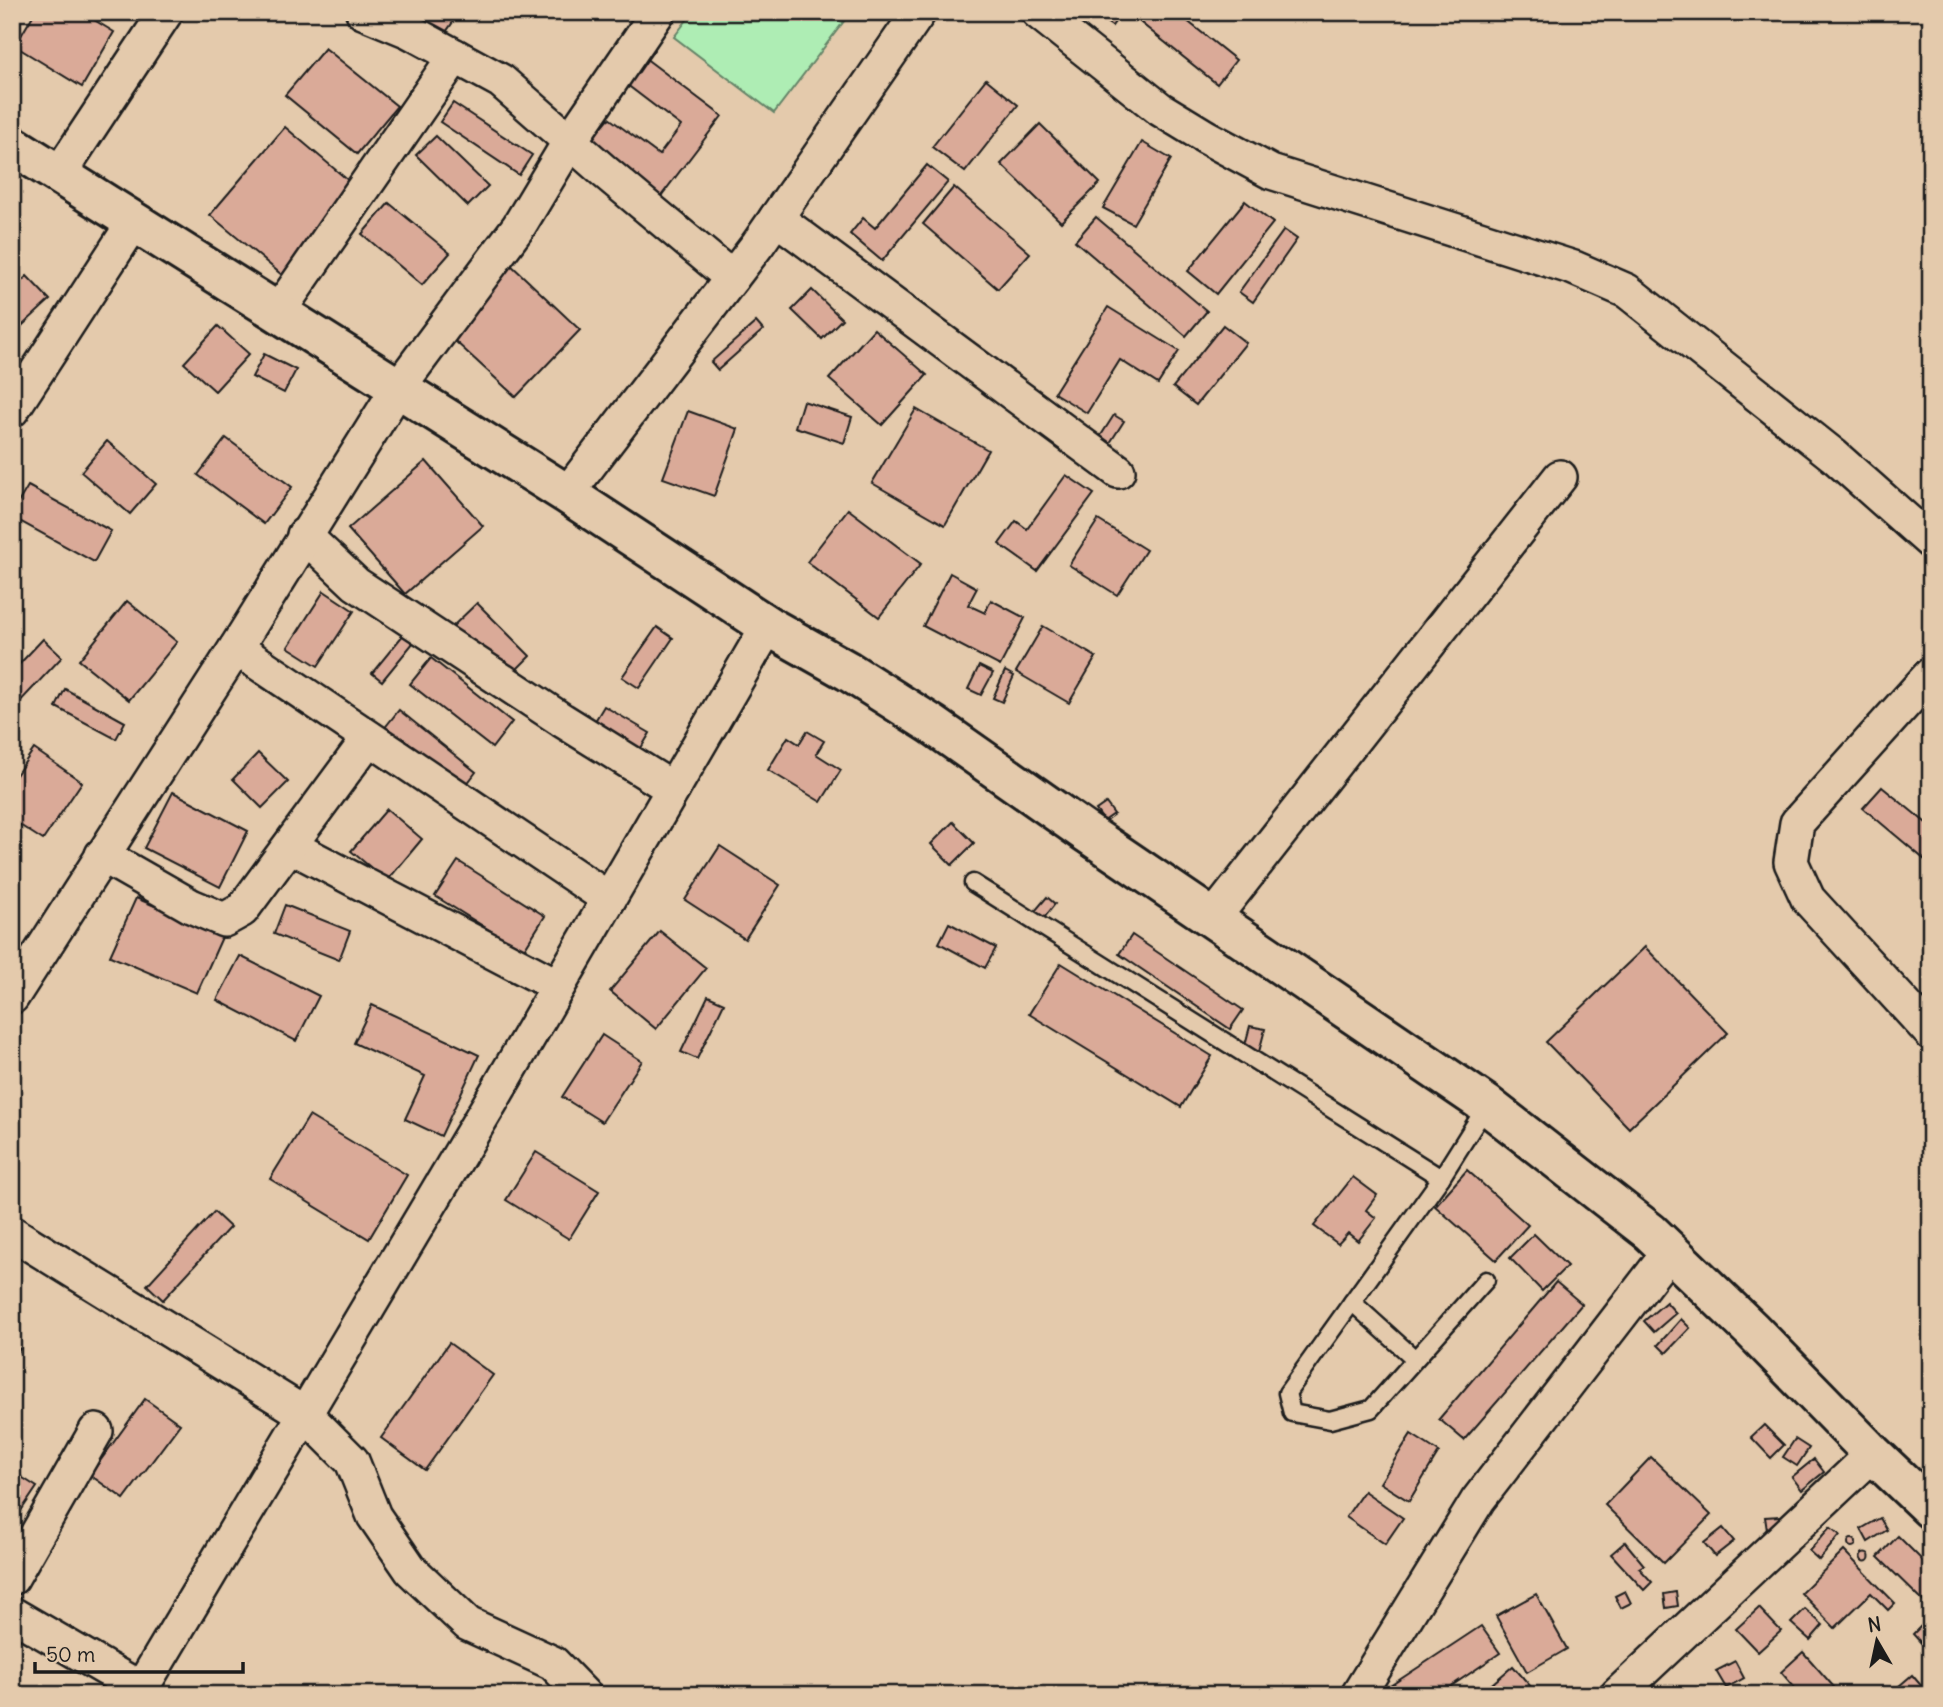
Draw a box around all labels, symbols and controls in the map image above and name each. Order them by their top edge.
north arrow [1842,1606,1912,1676]
text: N [1866,1611,1883,1637]
scale bar [35,1630,243,1674]
text: 50 m [46,1641,95,1668]

